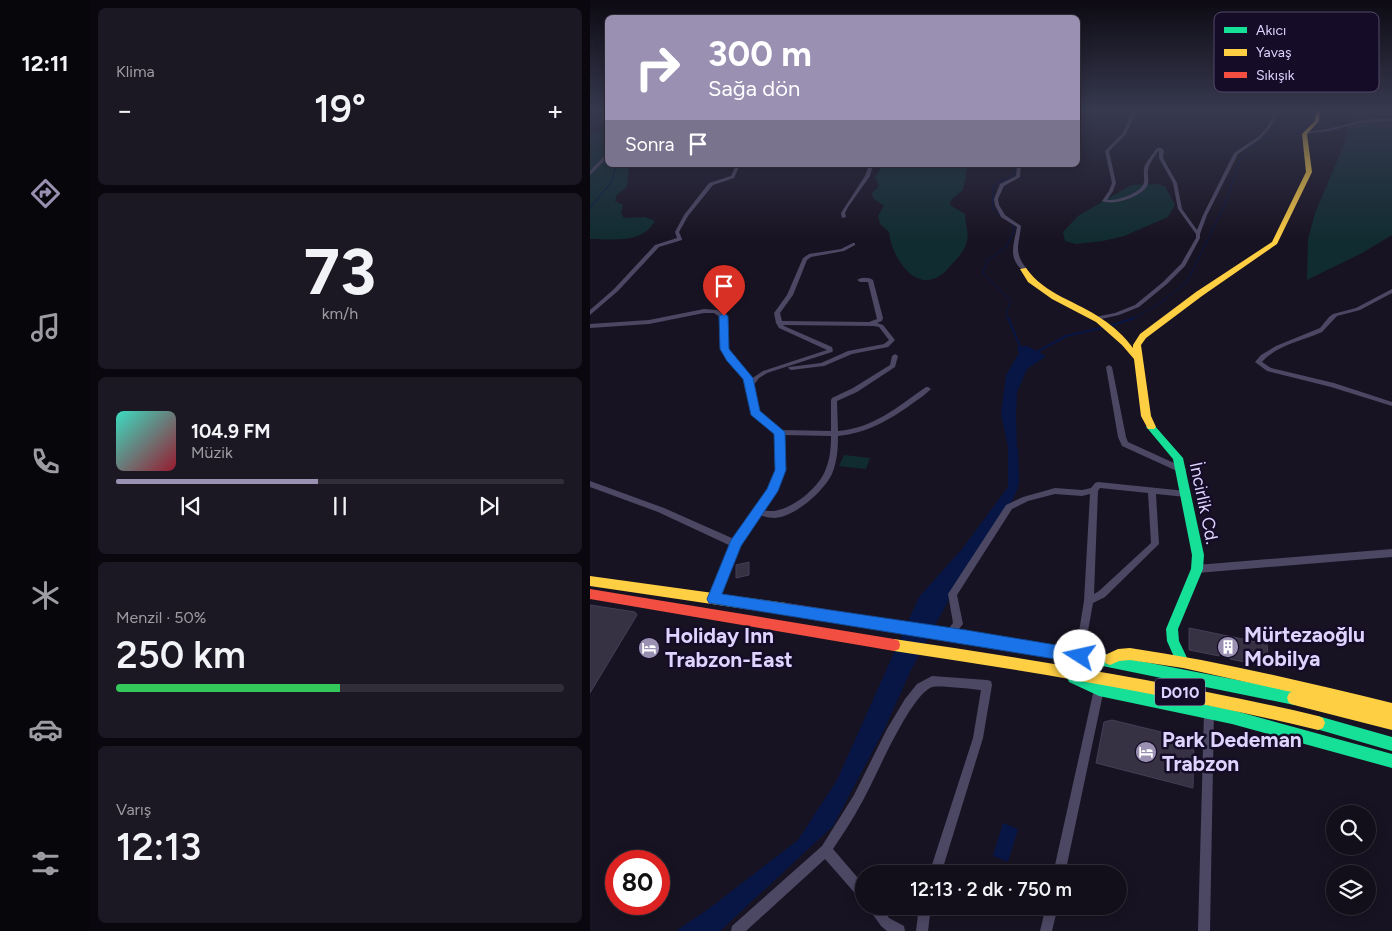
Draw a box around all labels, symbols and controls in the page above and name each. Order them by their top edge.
legend [1214,12,1379,92]
text: Akıcı [1256,22,1286,39]
text: 300 m [708,33,812,75]
icon: right [625,35,690,100]
text: Yavaş [1256,44,1292,61]
text: 12:11 [21,50,69,77]
text: Klima [116,62,155,81]
text: Sıkışık [1256,67,1295,84]
text: Sağa dön [708,75,800,102]
text: 19° [314,86,366,132]
text: − [116,93,133,127]
text: + [547,93,564,127]
icon: arrive [684,130,712,158]
text: Sonra [625,133,674,156]
icon: directions [28,176,63,211]
text: 73 [304,232,376,310]
pin [703,265,745,316]
icon: arrive [710,272,738,300]
text: km/h [322,304,358,323]
icon: music [28,310,63,345]
text: 104.9 FM [191,420,270,443]
text: Müzik [191,443,233,462]
icon: phone [28,444,63,479]
street label: İncirlik Cd. [1185,460,1223,546]
icon: previous [177,492,205,520]
icon: pause [326,492,354,520]
icon: next [475,492,503,520]
icon: climate [28,578,63,613]
text: Menzil · 50% [116,608,206,627]
place label: Mürtezaoğlu Mobilya [1244,622,1365,671]
place label: Holiday Inn Trabzon-East [665,623,793,672]
position arrow [1053,629,1105,681]
text: 250 km [116,632,246,678]
building icon: Mürtezaoğlu Mobilya [1216,635,1240,659]
hotel icon: Holiday Inn Trabzon-East [637,636,661,660]
road number: D010 [1155,679,1205,706]
icon: car [28,712,63,747]
place label: Park Dedeman Trabzon [1162,727,1302,776]
hotel icon: Park Dedeman Trabzon [1134,740,1158,764]
text: Varış [116,800,151,819]
map controls [1326,805,1376,915]
button: search [1326,805,1376,855]
text: 12:13 [116,824,201,870]
icon: filters [28,846,63,881]
speed limit sign: 80 [605,850,670,915]
button: layers [1326,865,1376,915]
text: 12:13 · 2 dk · 750 m [910,878,1072,901]

